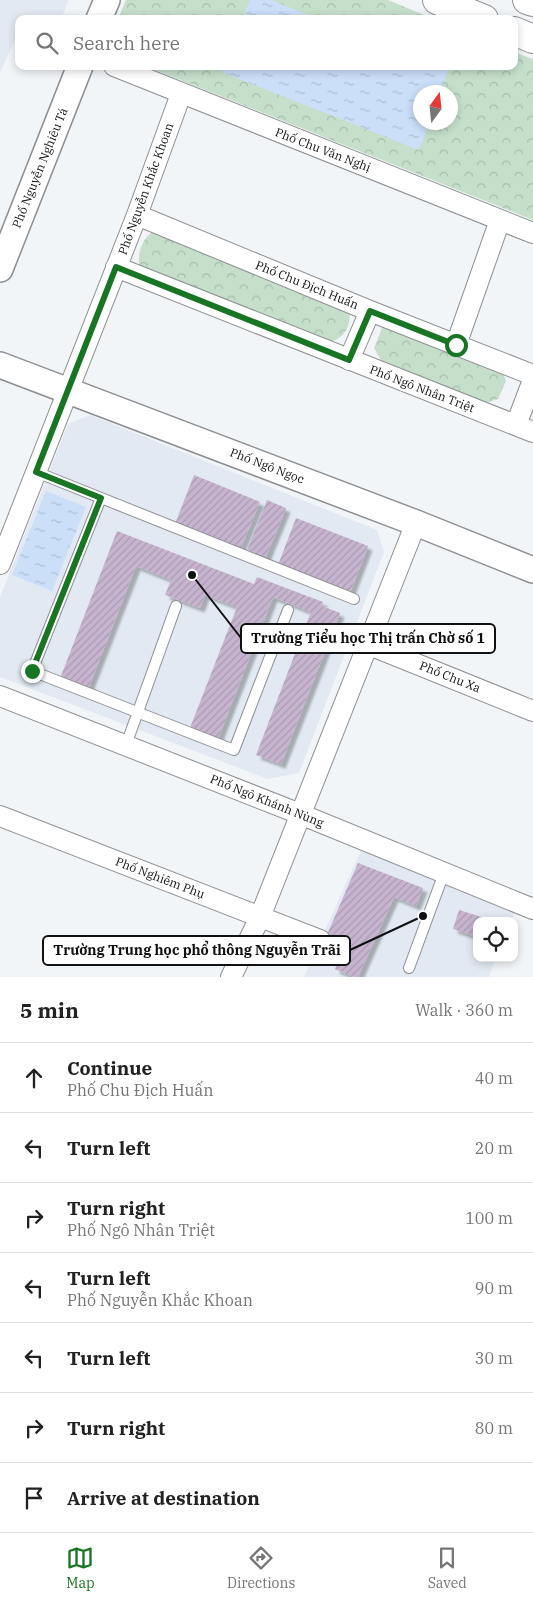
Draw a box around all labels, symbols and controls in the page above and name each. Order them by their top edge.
search box [15,15,518,70]
icon: search [33,29,61,57]
text: Search here [73,31,180,55]
north arrow [413,85,458,130]
street label: Phố Nguyễn Nghiêu Tá [9,105,71,230]
street label: Phố Nguyễn Khắc Khoan [115,120,177,257]
street label: Phố Chu Văn Nghị [273,124,373,175]
street label: Phố Chu Địch Huấn [253,257,361,312]
route start [445,334,468,357]
street label: Phố Ngô Nhân Triệt [368,362,477,415]
street label: Phố Ngô Ngọc [228,444,306,487]
callout: Trường Tiểu học Thị trấn Chờ số 1 [241,624,495,653]
text: Trường Tiểu học Thị trấn Chờ số 1 [251,628,485,647]
street label: Phố Chu Xa [417,658,483,696]
route end [21,660,44,683]
street label: Phố Ngô Khánh Nùng [208,771,327,830]
street label: Phố Nghiêm Phụ [113,854,208,902]
map controls [473,917,518,962]
button: locate [473,917,518,962]
callout: Trường Trung học phổ thông Nguyễn Trãi [43,936,350,965]
text: Trường Trung học phổ thông Nguyễn Trãi [53,940,341,959]
text: 5 min [20,996,79,1024]
text: Walk · 360 m [415,1000,513,1020]
text: Continue [67,1056,152,1080]
icon: ahead [20,1064,48,1092]
text: 40 m [475,1068,513,1088]
text: Phố Chu Địch Huấn [67,1080,213,1100]
icon: left [20,1134,48,1162]
text: Turn left [67,1136,150,1160]
text: 20 m [475,1138,513,1158]
text: Turn right [67,1196,165,1220]
icon: right [20,1204,48,1232]
text: 100 m [465,1208,513,1228]
text: Phố Ngô Nhân Triệt [67,1220,215,1240]
text: Turn left [67,1266,150,1290]
icon: left [20,1274,48,1302]
text: 90 m [475,1278,513,1298]
text: Phố Nguyễn Khắc Khoan [67,1290,253,1310]
icon: left [20,1344,48,1372]
text: Turn left [67,1346,150,1370]
text: 30 m [475,1348,513,1368]
icon: right [20,1414,48,1442]
text: Turn right [67,1416,165,1440]
text: 80 m [475,1418,513,1438]
icon: arrive [20,1484,48,1512]
text: Arrive at destination [67,1486,260,1510]
tab: Map [66,1544,95,1592]
tab: Directions [227,1544,295,1592]
tab: Saved [428,1544,467,1592]

